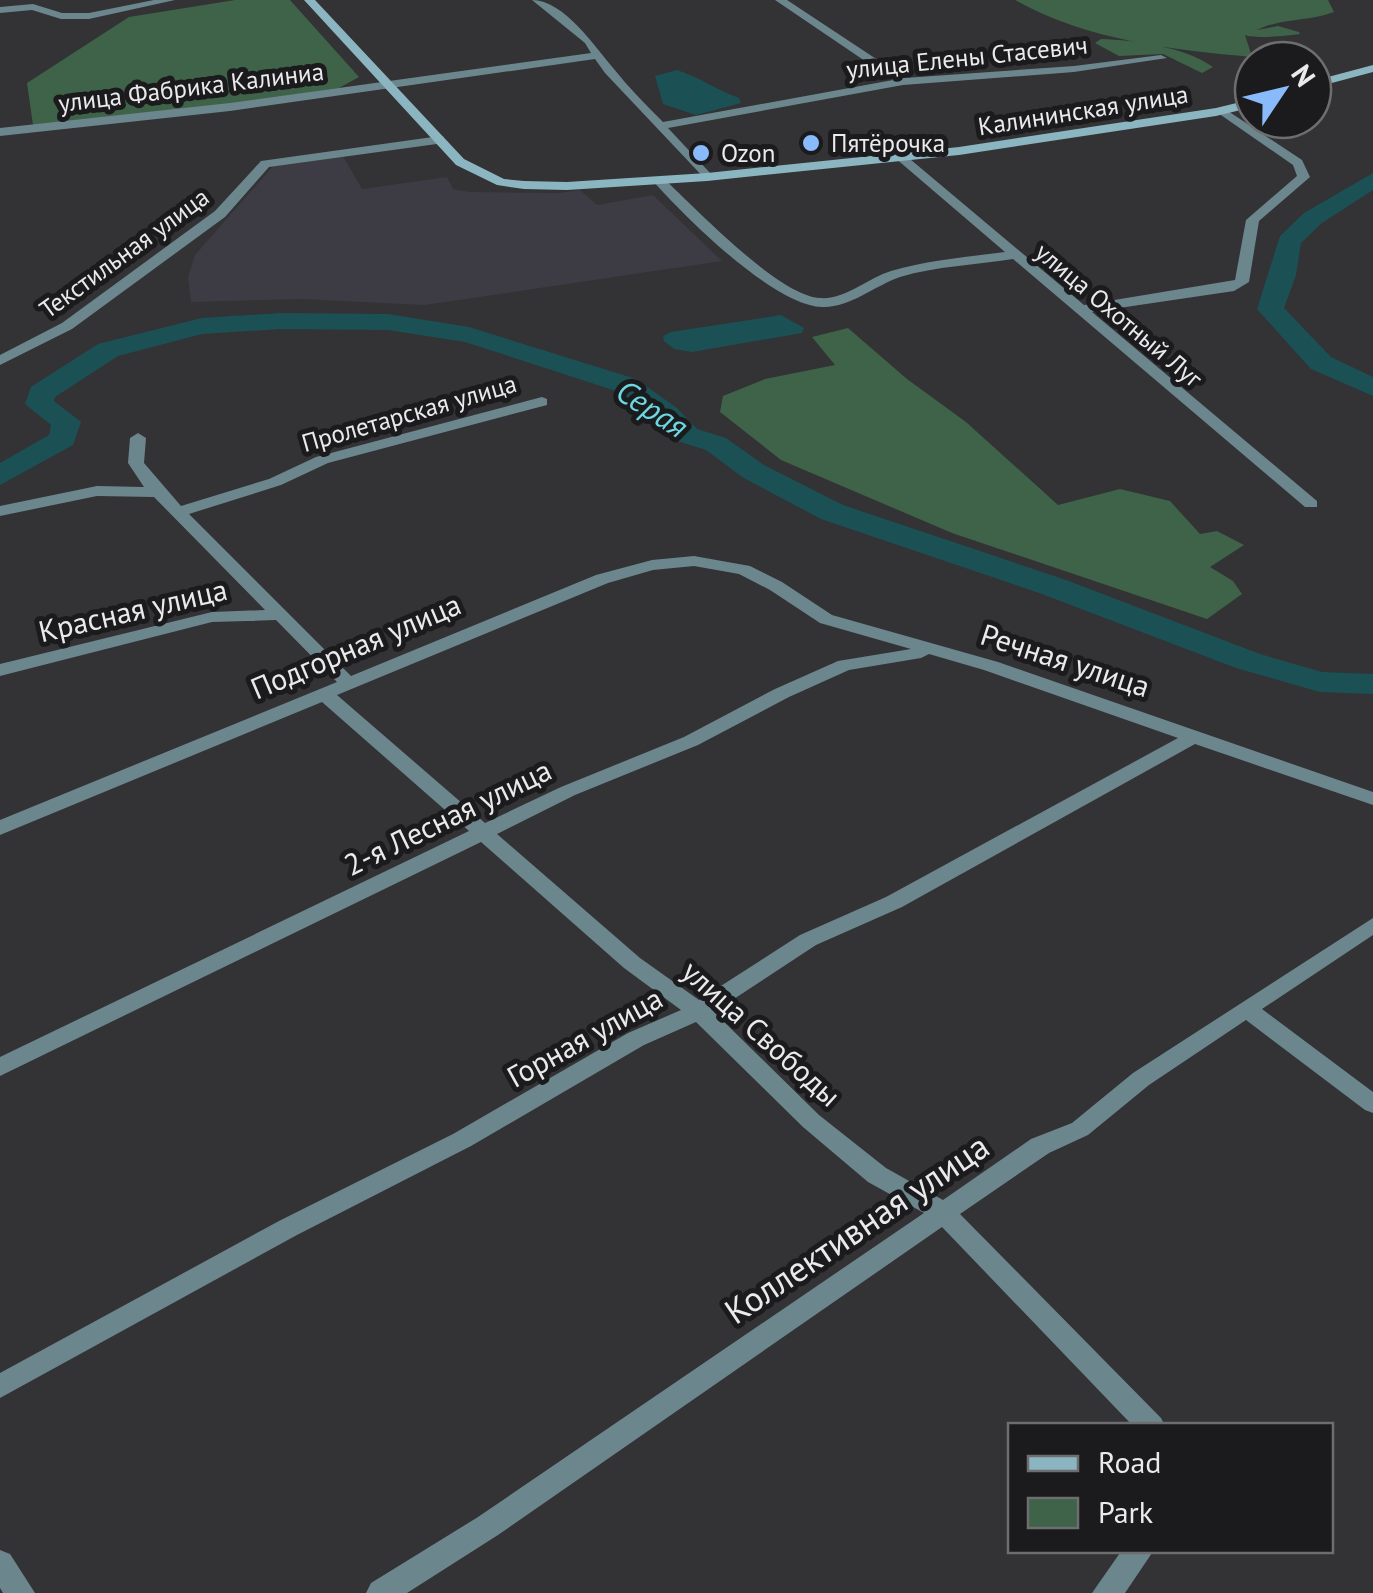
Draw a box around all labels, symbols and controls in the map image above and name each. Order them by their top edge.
street label: улица Елены Стасевич [845,28,1089,86]
north arrow [1233,40,1333,140]
street label: улица Фабрика Калиниа [56,55,326,119]
text: N [1283,57,1324,94]
street label: Калининская улица [976,78,1190,142]
place label: Пятёрочка [831,127,945,159]
marker: Пятёрочка [800,132,822,154]
place label: Ozon [721,137,775,169]
marker: Ozon [690,142,712,164]
street label: Текстильная улица [33,181,215,325]
street label: улица Охотный Луг [1029,236,1210,395]
street label: Пролетарская улица [298,367,520,459]
water label: Серая [608,369,697,447]
street label: Красная улица [34,569,231,650]
street label: Подгорная улица [244,584,466,707]
street label: Речная улица [976,614,1155,705]
street label: 2-я Лесная улица [337,750,557,884]
street label: улица Свободы [674,951,850,1114]
street label: Горная улица [500,978,669,1095]
street label: Коллективная улица [715,1123,997,1334]
legend [1008,1423,1333,1553]
text: Road [1098,1442,1162,1481]
text: Park [1098,1492,1154,1531]

